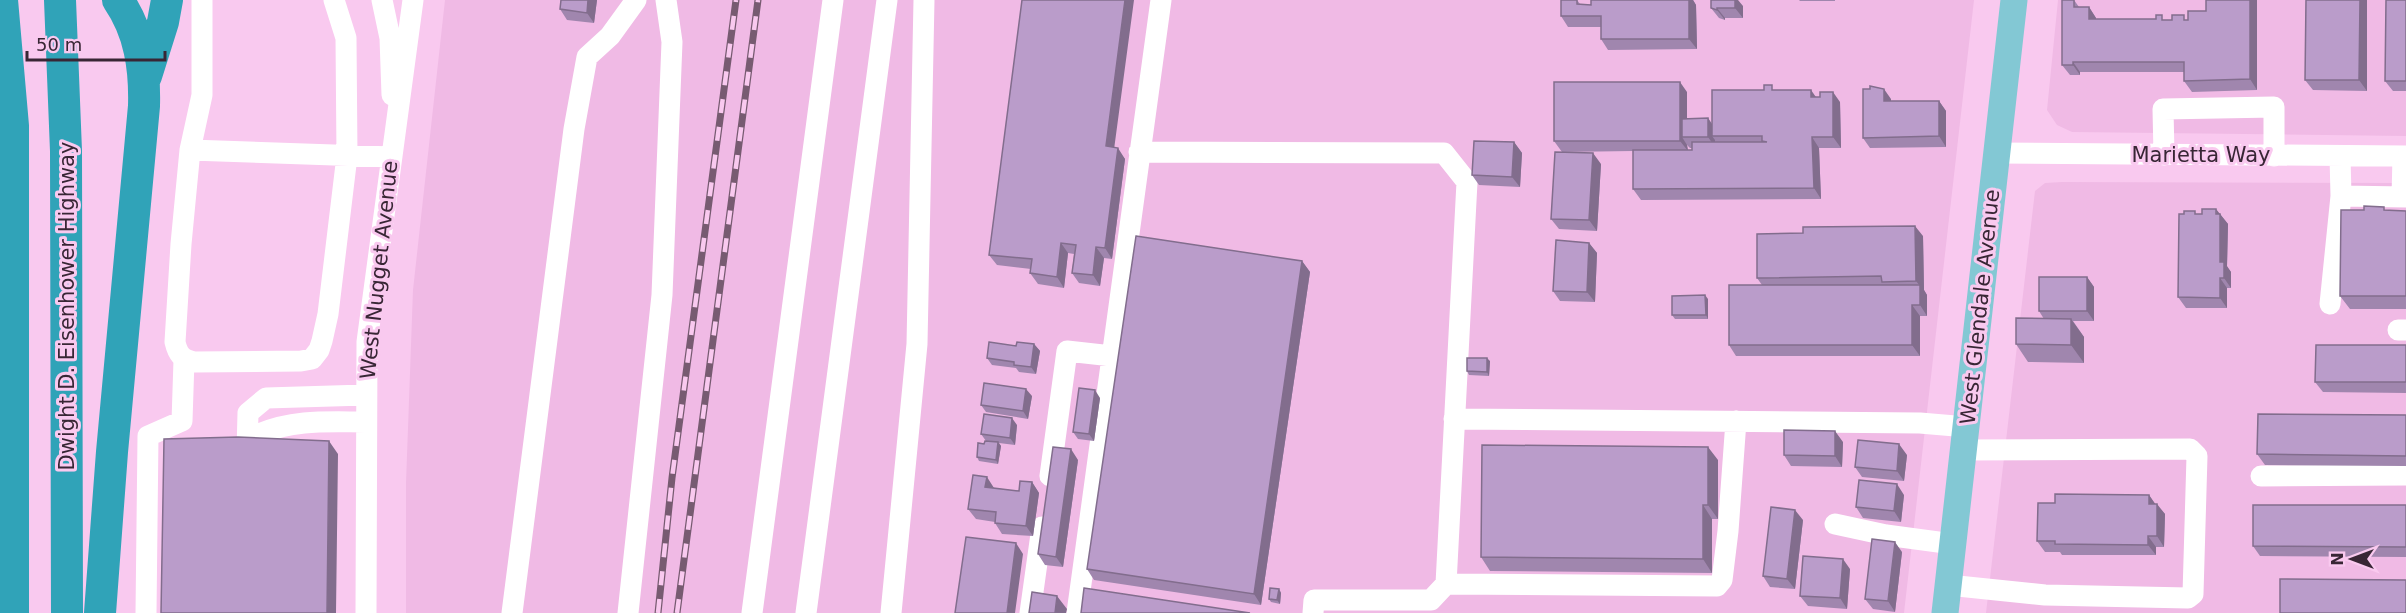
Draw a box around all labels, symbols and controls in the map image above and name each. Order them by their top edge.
scale bar [27,24,165,62]
text: 50 m [36,34,82,55]
street label: Dwight D. Eisenhower Highway [55,142,79,470]
street label: Marietta Way [2131,143,2271,167]
street label: West Nugget Avenue [356,159,402,381]
street label: West Glendale Avenue [1956,188,2004,426]
north arrow [2322,529,2382,589]
text: N [2328,552,2347,566]

